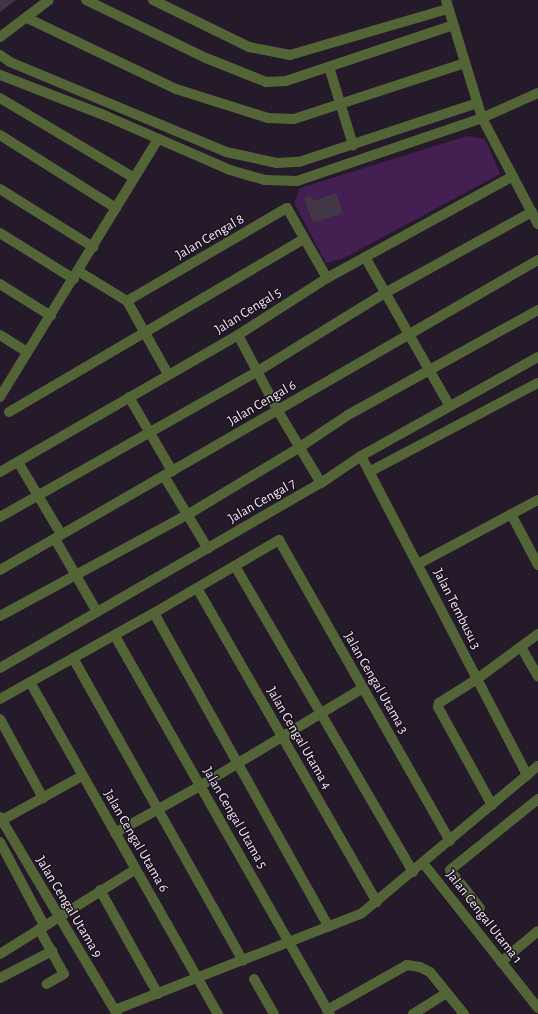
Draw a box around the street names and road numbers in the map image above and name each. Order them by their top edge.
street label: Jalan Cengal 8 [173,211,247,263]
street label: Jalan Cengal 5 [212,284,284,338]
street label: Jalan Cengal 6 [225,377,299,429]
street label: Jalan Cengal 7 [225,475,299,527]
street label: Jalan Tembusu 3 [430,566,484,652]
street label: Jalan Cengal Utama 3 [340,629,412,737]
street label: Jalan Cengal Utama 4 [263,684,335,792]
street label: Jalan Cengal Utama 5 [199,764,271,872]
street label: Jalan Cengal Utama 6 [100,787,172,895]
street label: Jalan Cengal Utama 9 [32,853,106,961]
street label: Jalan Cengal Utama 1 [442,867,526,967]

